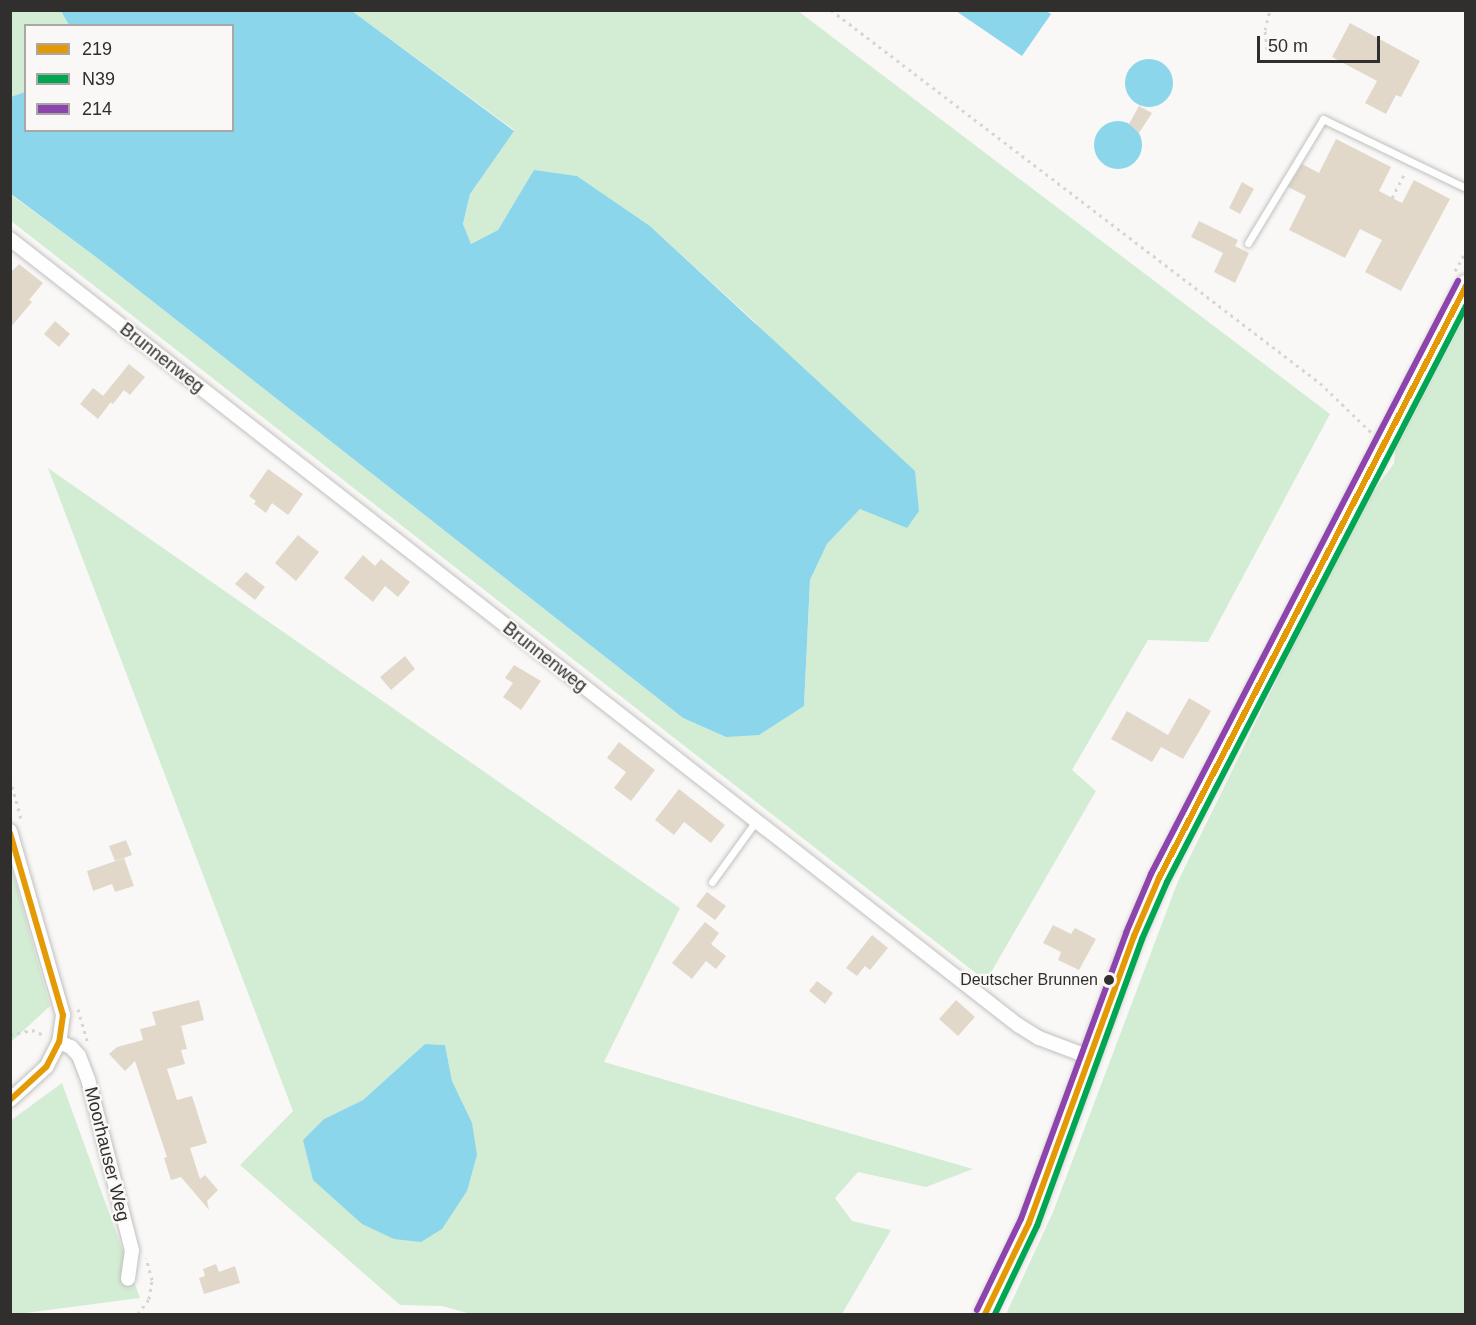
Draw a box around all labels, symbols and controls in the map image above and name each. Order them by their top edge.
legend [24,24,234,132]
scale bar [1260,24,1383,62]
text: 50 m [1268,36,1308,56]
text: 219 [82,39,112,59]
text: N39 [82,69,115,89]
text: 214 [82,99,112,119]
street label: Brunnenweg [116,318,208,398]
street label: Brunnenweg [499,617,591,697]
place label: Deutscher Brunnen [960,970,1098,990]
marker: Deutscher Brunnen [1103,974,1115,986]
street label: Moorhauser Weg [80,1085,134,1223]

